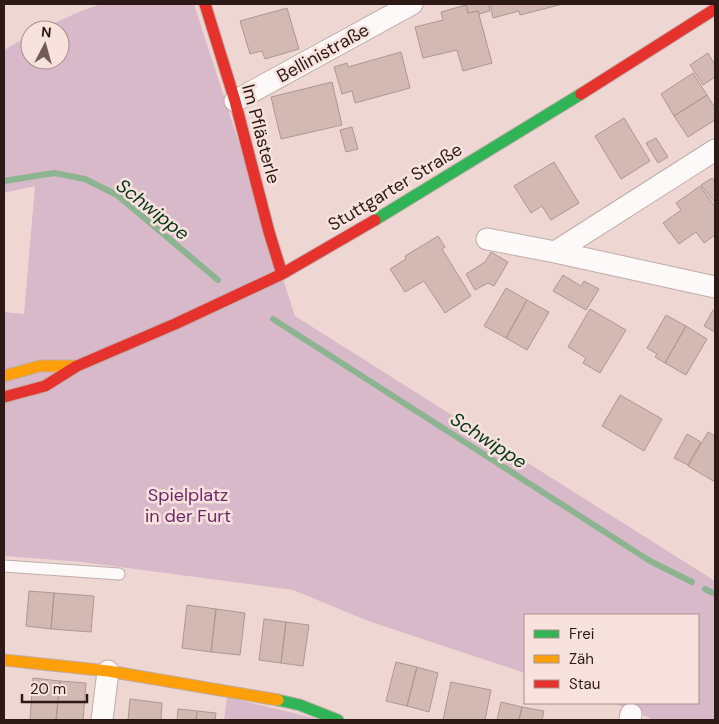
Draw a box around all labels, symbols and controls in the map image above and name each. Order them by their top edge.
street label: Bellinistraße [273,18,373,88]
north arrow [20,20,70,70]
text: N [40,23,52,42]
street label: Im Pflästerle [236,82,286,186]
street label: Stuttgarter Straße [323,137,467,237]
water label: Schwippe [111,173,195,246]
water label: Schwippe [446,406,532,474]
park label: Spielplatz in der Furt [145,483,231,528]
legend [524,614,699,704]
text: Frei [569,624,594,644]
text: Zäh [569,649,594,669]
scale bar [22,672,88,704]
text: Stau [569,674,600,694]
text: 20 m [30,679,66,699]

